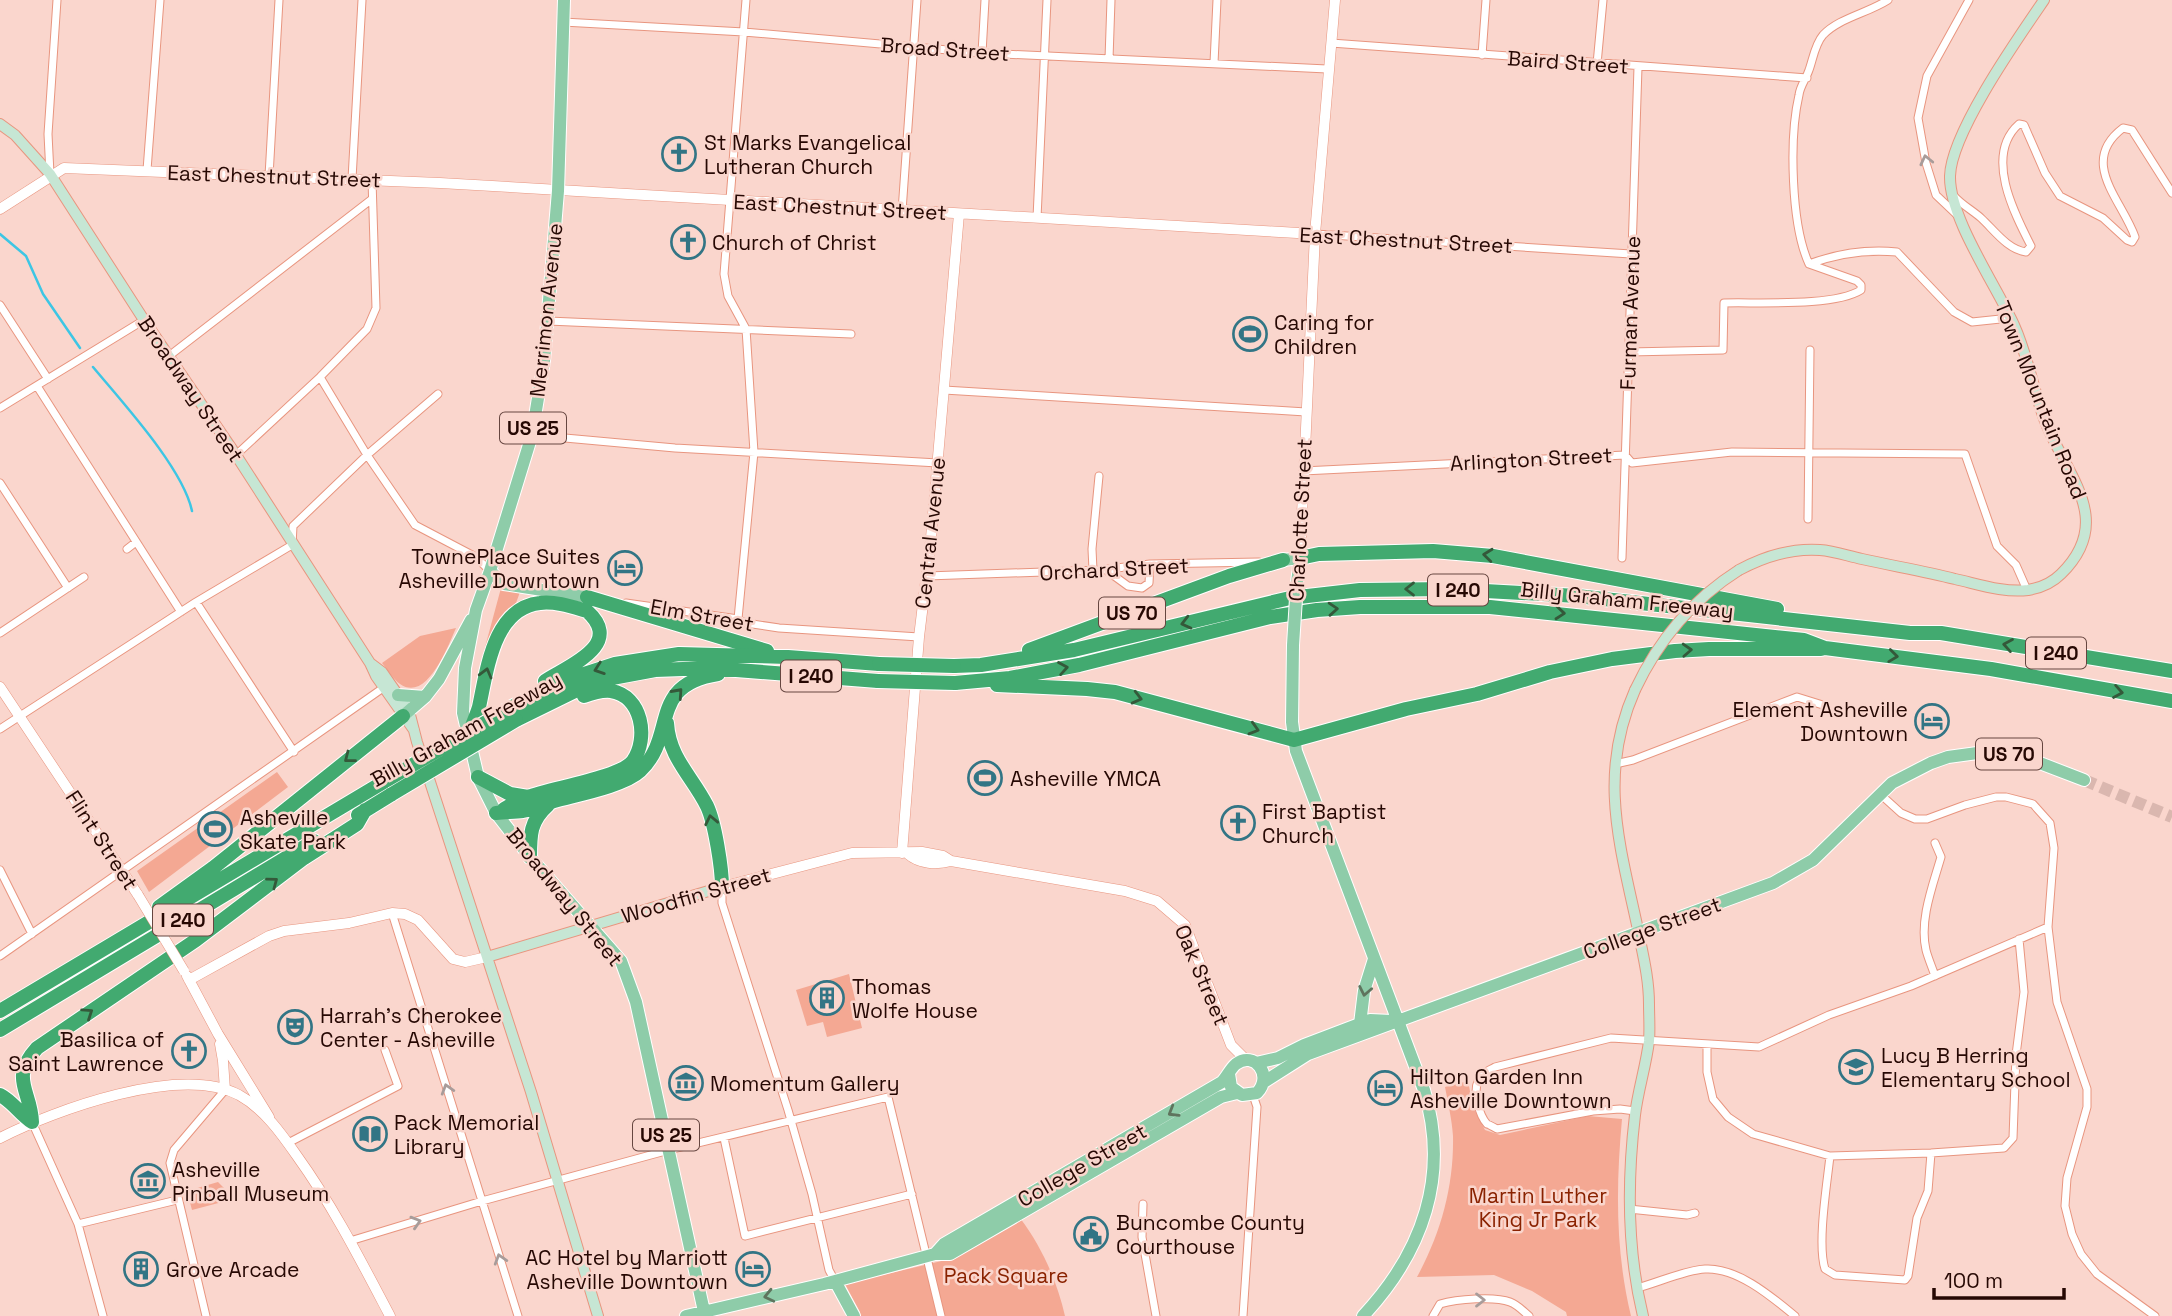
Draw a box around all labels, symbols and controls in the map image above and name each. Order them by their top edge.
street label: Broad Street [880,31,1010,67]
street label: Baird Street [1506,44,1630,80]
place label: St Marks Evangelical Lutheran Church [704,129,911,180]
church icon: St Marks Evangelical Lutheran Church [660,135,698,173]
one-way arrow [1920,154,1934,166]
street label: East Chestnut Street [167,159,381,193]
street label: East Chestnut Street [733,188,947,226]
street label: East Chestnut Street [1299,221,1513,259]
street label: Merrimon Avenue [523,222,569,398]
church icon: Church of Christ [669,223,707,261]
place label: Church of Christ [712,229,877,256]
street label: Furman Avenue [1614,235,1646,391]
street label: Town Mountain Road [1989,297,2093,503]
place label: Caring for Children [1274,309,1374,360]
street label: Broadway Street [132,311,250,467]
sports icon: Caring for Children [1231,315,1269,353]
road number: US 25 [500,412,566,444]
street label: Charlotte Street [1282,438,1318,602]
street label: Arlington Street [1449,441,1613,477]
street label: Central Avenue [909,456,951,610]
place label: TownePlace Suites Asheville Downtown [398,543,600,594]
one-way arrow [1482,548,1494,563]
hotel icon: TownePlace Suites Asheville Downtown [606,549,644,587]
street label: Orchard Street [1039,552,1189,586]
road number: I 240 [1428,575,1488,606]
street label: Billy Graham Freeway [1519,575,1735,625]
one-way arrow [1404,582,1415,597]
street label: Elm Street [648,593,756,637]
road number: US 70 [1099,598,1165,628]
one-way arrow [1328,601,1339,616]
one-way arrow [1554,606,1566,621]
one-way arrow [1180,615,1192,629]
one-way arrow [2002,638,2014,653]
road number: I 240 [2026,638,2086,668]
one-way arrow [1682,643,1693,658]
one-way arrow [1887,648,1899,663]
road number: I 240 [781,660,841,692]
one-way arrow [594,661,606,675]
one-way arrow [1057,661,1069,676]
street label: Billy Graham Freeway [366,665,566,793]
one-way arrow [478,667,492,679]
one-way arrow [2112,684,2124,699]
one-way arrow [670,688,682,701]
one-way arrow [1131,690,1143,704]
place label: Element Asheville Downtown [1732,696,1908,747]
hotel icon: Element Asheville Downtown [1913,702,1951,740]
one-way arrow [1247,721,1259,736]
road number: US 70 [1976,738,2042,769]
one-way arrow [344,750,357,763]
sports icon: Asheville YMCA [966,759,1004,797]
place label: Asheville YMCA [1010,765,1161,792]
street label: Flint Street [60,785,144,895]
place label: First Baptist Church [1262,798,1386,849]
place label: Asheville Skate Park [240,804,346,855]
church icon: First Baptist Church [1219,804,1257,842]
sports icon: Asheville Skate Park [196,810,234,848]
one-way arrow [704,814,719,826]
street label: Broadway Street [501,822,629,972]
street label: Woodfin Street [618,861,774,929]
one-way arrow [266,877,278,890]
street label: College Street [1579,891,1725,965]
road number: I 240 [153,904,213,936]
street label: Oak Street [1169,920,1235,1030]
place label: Thomas Wolfe House [852,973,978,1024]
building icon: Thomas Wolfe House [808,979,846,1017]
one-way arrow [1359,985,1374,997]
place label: Harrah's Cherokee Center - Asheville [320,1002,502,1053]
one-way arrow [80,1008,93,1021]
theatre icon: Harrah's Cherokee Center - Asheville [276,1008,314,1046]
place label: Basilica of Saint Lawrence [8,1026,164,1077]
church icon: Basilica of Saint Lawrence [170,1032,208,1070]
place label: Lucy B Herring Elementary School [1881,1042,2071,1093]
school or university icon: Lucy B Herring Elementary School [1837,1048,1875,1086]
place label: Hilton Garden Inn Asheville Downtown [1410,1063,1612,1114]
museum icon: Momentum Gallery [667,1064,705,1102]
hotel icon: Hilton Garden Inn Asheville Downtown [1366,1069,1404,1107]
place label: Momentum Gallery [710,1070,900,1097]
one-way arrow [441,1084,456,1096]
one-way arrow [1167,1103,1180,1116]
place label: Pack Memorial Library [394,1109,539,1160]
library icon: Pack Memorial Library [351,1115,389,1153]
street label: College Street [1013,1117,1151,1213]
road number: US 25 [633,1120,699,1150]
place label: Asheville Pinball Museum [172,1156,329,1207]
museum icon: Asheville Pinball Museum [129,1162,167,1200]
park label: Martin Luther King Jr Park [1469,1182,1607,1233]
place label: Buncombe County Courthouse [1116,1209,1305,1260]
one-way arrow [410,1215,422,1230]
public building icon: Buncombe County Courthouse [1072,1215,1110,1253]
place label: AC Hotel by Marriott Asheville Downtown [525,1244,728,1295]
building icon: Grove Arcade [122,1250,160,1288]
hotel icon: AC Hotel by Marriott Asheville Downtown [734,1250,772,1288]
one-way arrow [494,1253,508,1265]
place label: Grove Arcade [166,1256,299,1283]
scale bar [1934,1256,2064,1300]
park label: Pack Square [944,1262,1068,1289]
text: 100 m [1944,1267,2003,1294]
one-way arrow [764,1288,776,1303]
one-way arrow [1475,1292,1485,1308]

